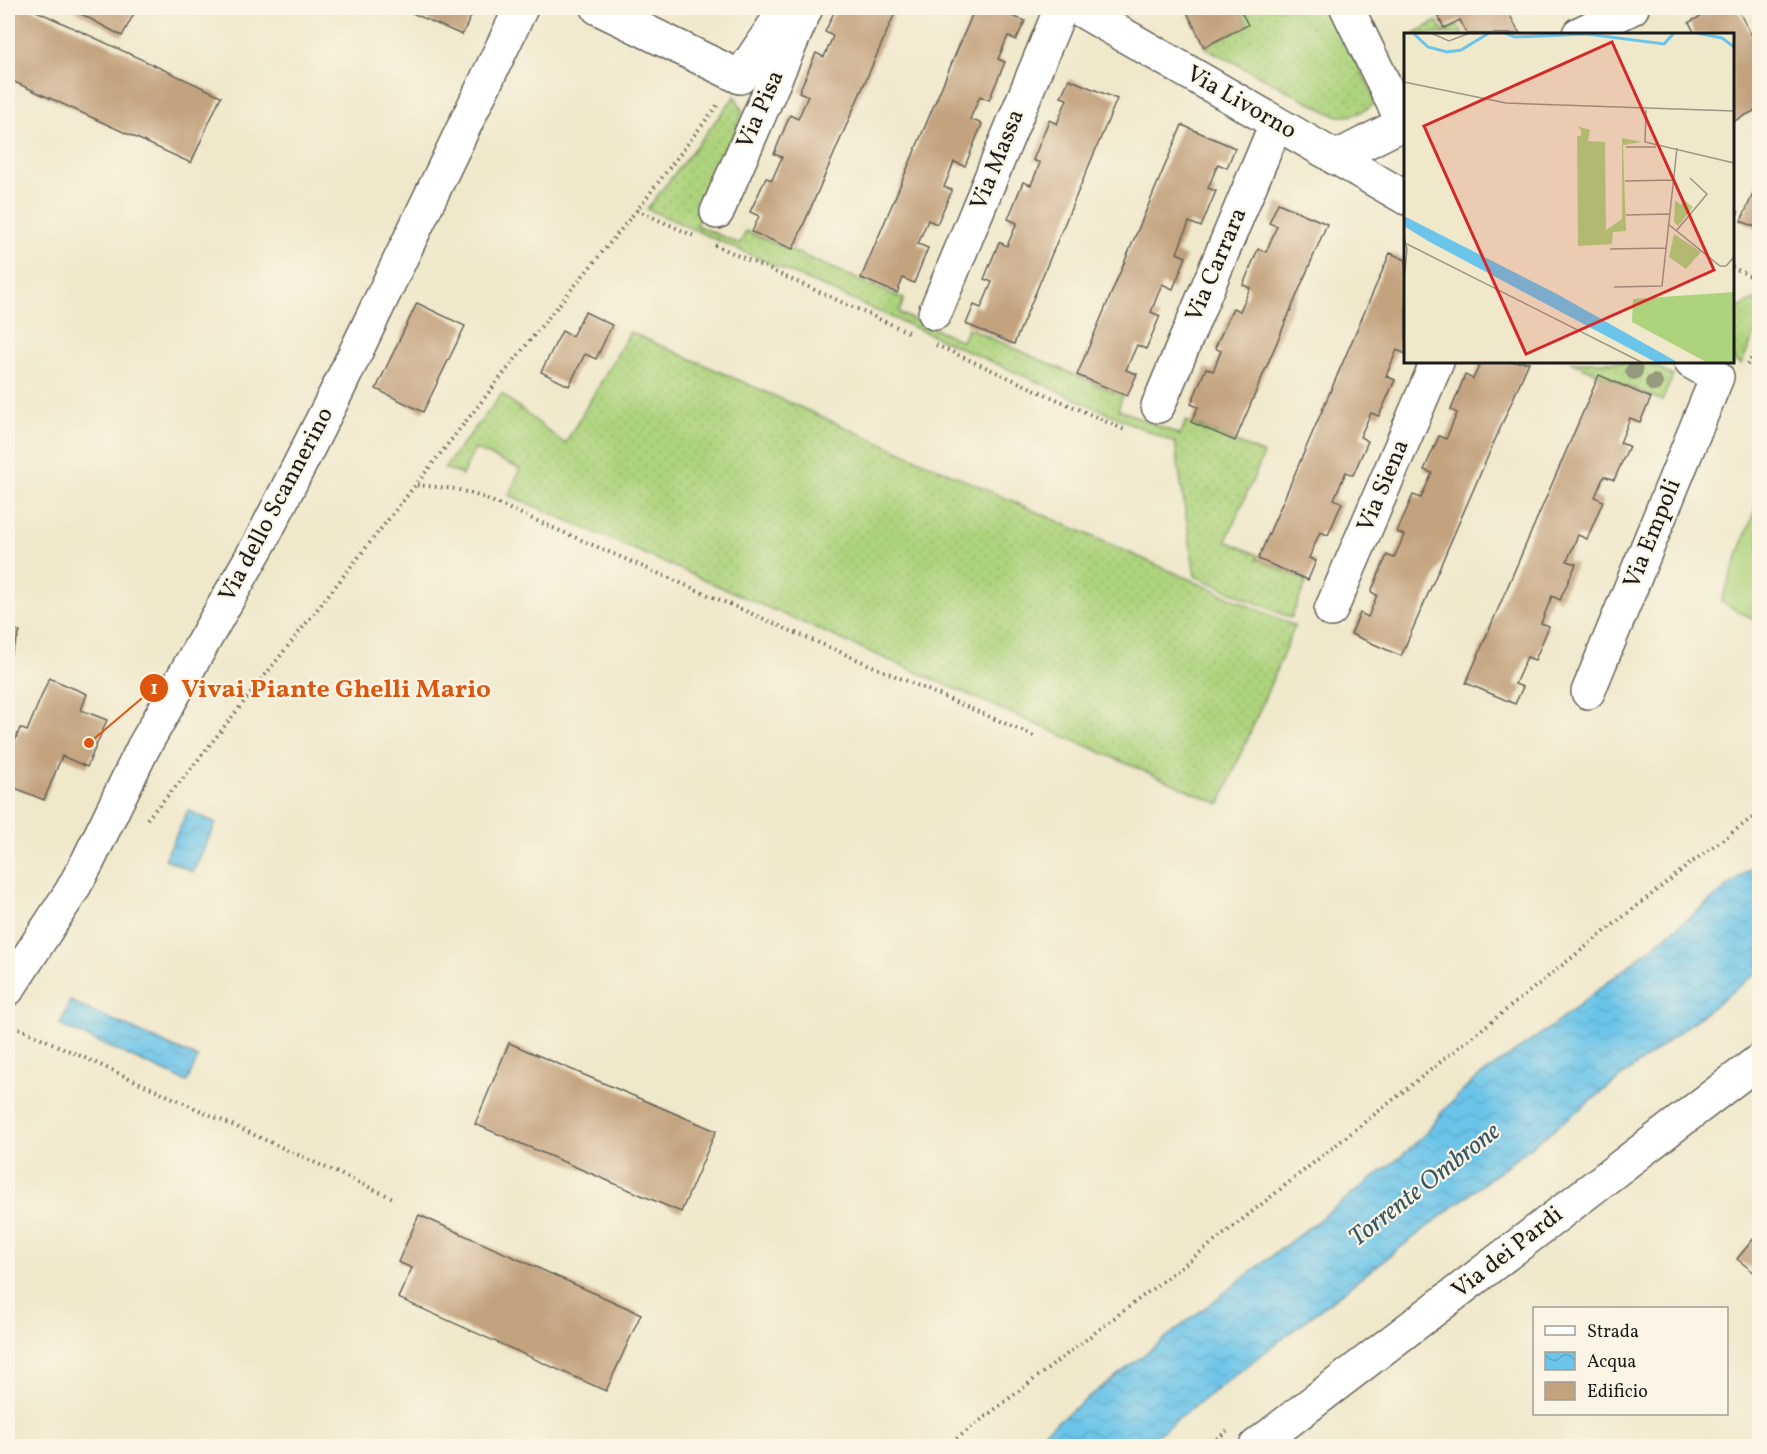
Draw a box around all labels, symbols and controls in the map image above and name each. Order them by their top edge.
inset map [1404,33,1734,363]
street label: Via Livorno [1180,58,1302,148]
street label: Via Pisa [729,65,793,155]
street label: Via Massa [962,104,1034,216]
street label: Via Carrara [1178,203,1256,327]
street label: Via dello Scannerino [211,401,343,609]
street label: Via Siena [1349,435,1419,537]
street label: Via Empoli [1616,474,1690,594]
callout: Vivai Piante Ghelli Mario [139,666,502,710]
text: Vivai Piante Ghelli Mario [181,672,491,708]
text: 1 [150,677,158,702]
water label: Torrente Ombrone [1342,1114,1509,1256]
street label: Via dei Pardi [1445,1199,1571,1307]
legend [1533,1307,1728,1415]
text: Strada [1587,1320,1639,1345]
text: Acqua [1587,1350,1636,1375]
text: Edificio [1587,1380,1648,1405]

